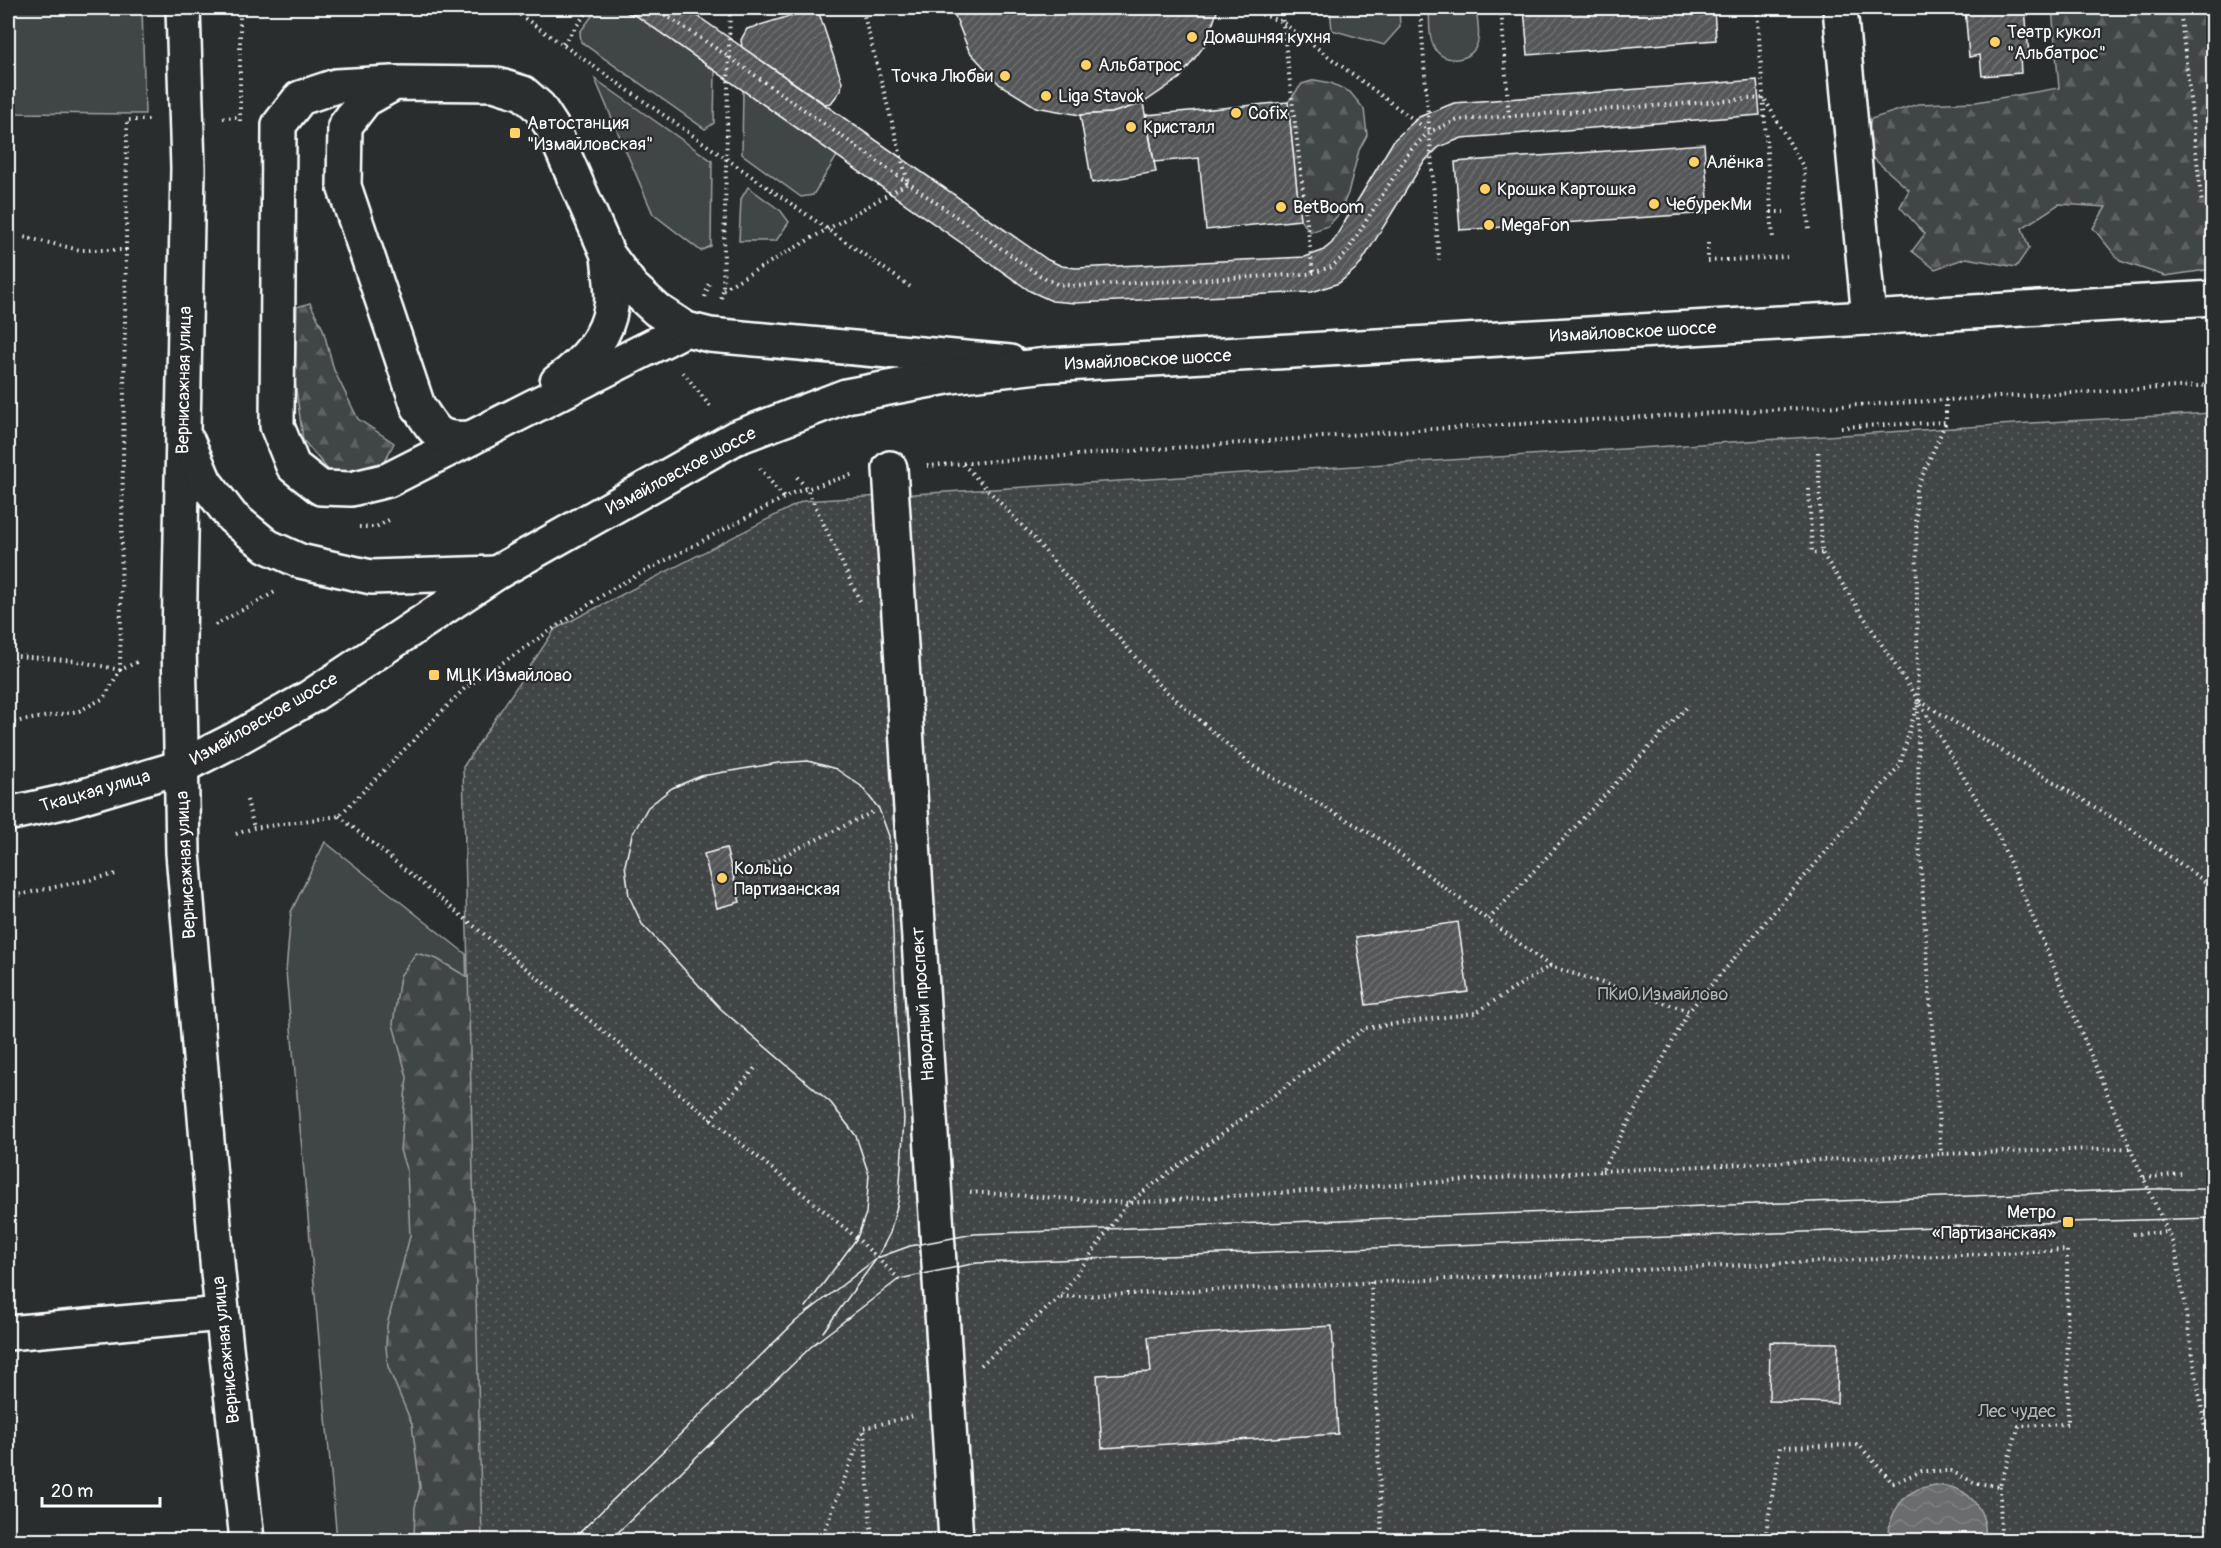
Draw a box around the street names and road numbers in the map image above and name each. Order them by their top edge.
street label: Вернисажная улица [171,306,197,454]
street label: Измайловское шоссе [1549,316,1717,348]
street label: Измайловское шоссе [1064,344,1232,376]
street label: Измайловское шоссе [602,422,760,520]
street label: Измайловское шоссе [186,667,342,771]
street label: Ткацкая улица [37,764,153,818]
street label: Вернисажная улица [171,790,201,940]
street label: Народный проспект [906,926,940,1082]
street label: Вернисажная улица [207,1275,245,1425]

